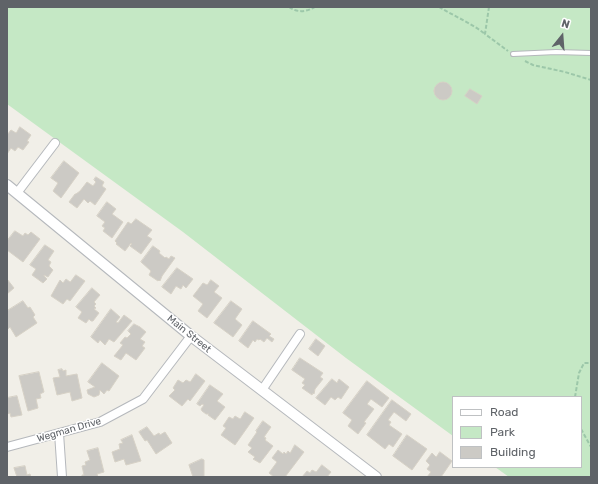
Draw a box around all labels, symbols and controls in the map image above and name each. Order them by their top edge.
north arrow [542,16,582,56]
text: N [560,17,571,31]
street label: Main Street [165,313,213,355]
legend [452,396,582,468]
text: Road [490,405,518,419]
street label: Wegman Drive [35,415,103,445]
text: Park [490,425,515,439]
text: Building [490,445,536,459]

